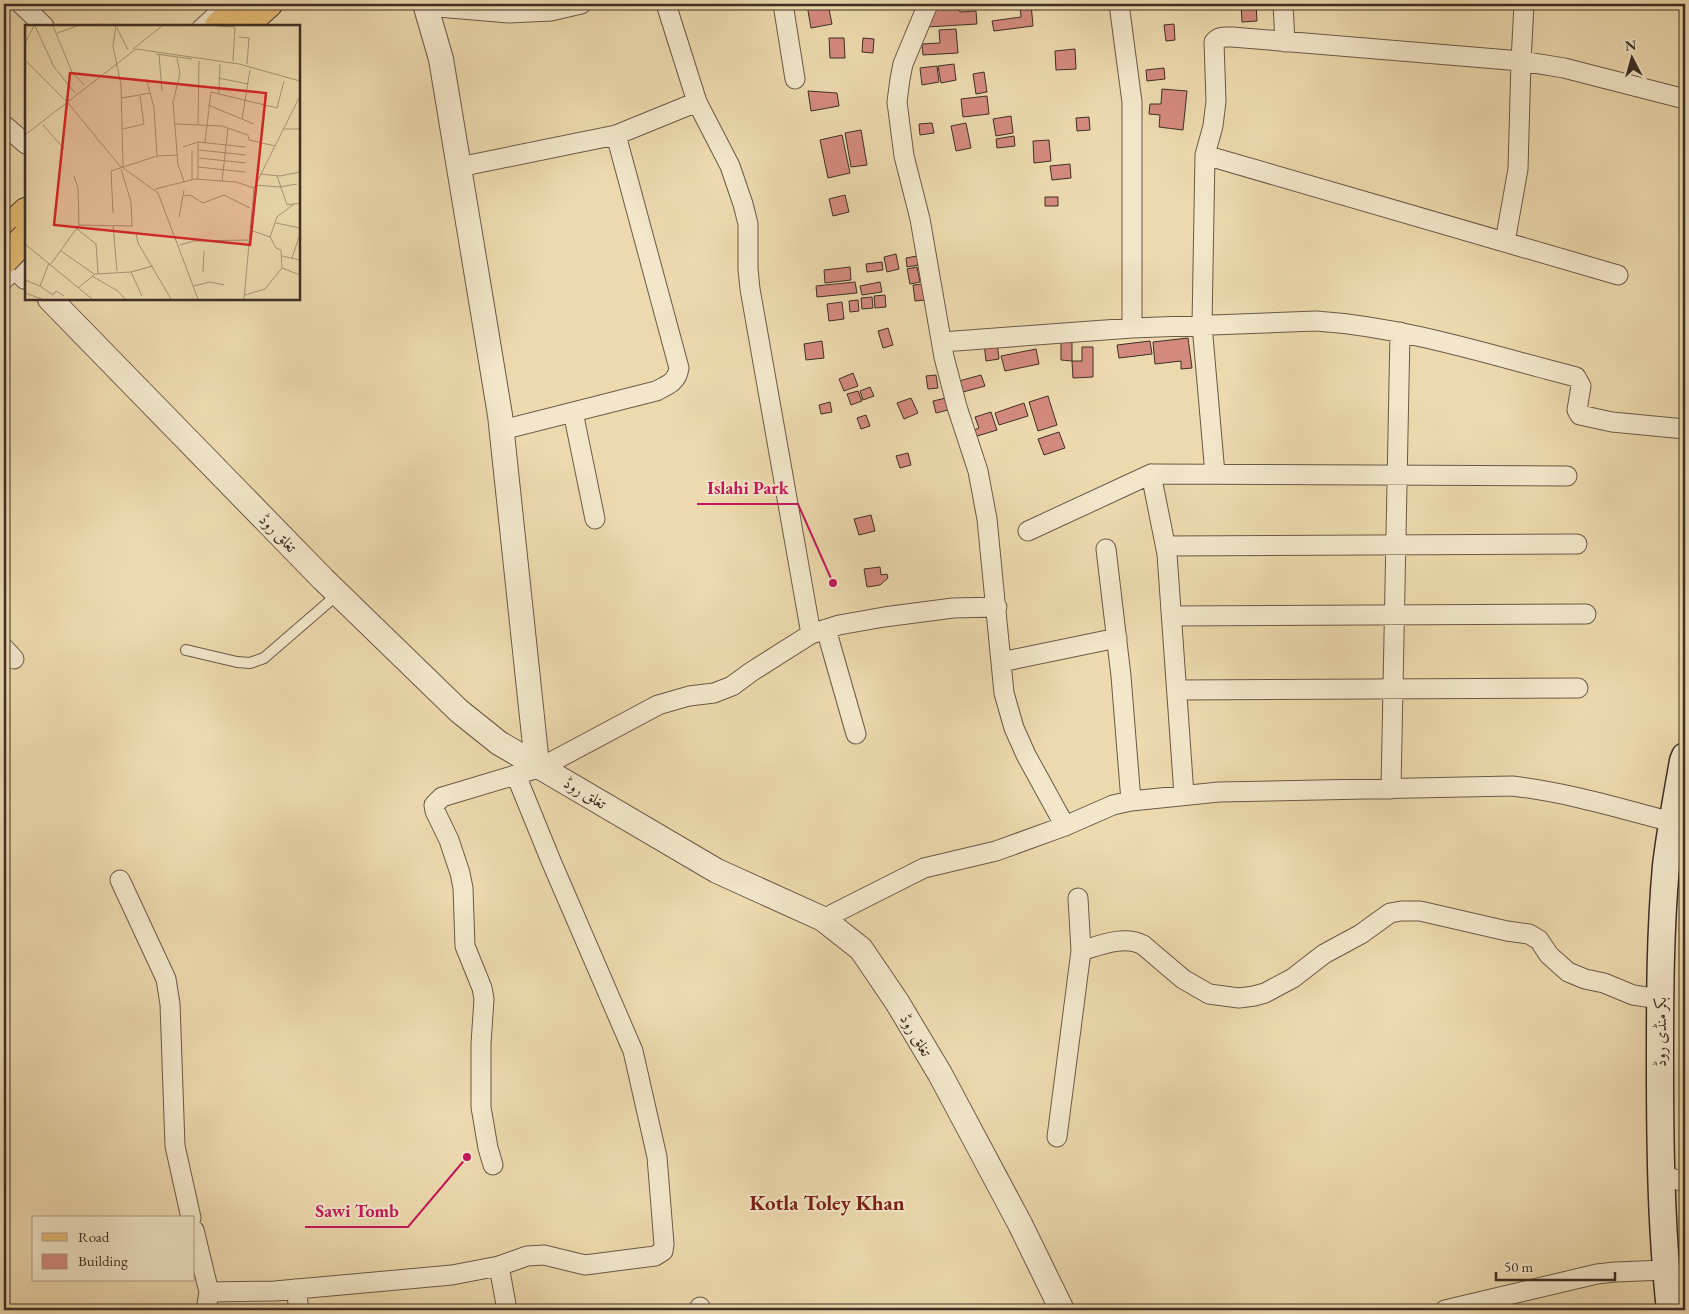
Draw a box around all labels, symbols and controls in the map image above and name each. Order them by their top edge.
inset map [25,25,300,300]
north arrow [1606,32,1656,82]
text: N [1624,35,1638,55]
callout: Islahi Park [697,471,798,504]
text: Islahi Park [707,476,790,499]
street label: تغلق روڈ [254,509,302,558]
street label: تغلق روڈ [560,772,611,814]
street label: بکر منڈی روڈ [1650,997,1671,1067]
street label: تغلق روڈ [895,1010,937,1061]
district label: Kotla Toley Khan [749,1189,905,1216]
callout: Sawi Tomb [305,1194,408,1227]
text: Sawi Tomb [315,1199,399,1222]
legend [32,1216,195,1282]
text: Road [78,1227,110,1246]
scale bar [1496,1249,1615,1281]
text: Building [78,1251,128,1270]
text: 50 m [1504,1257,1533,1276]

